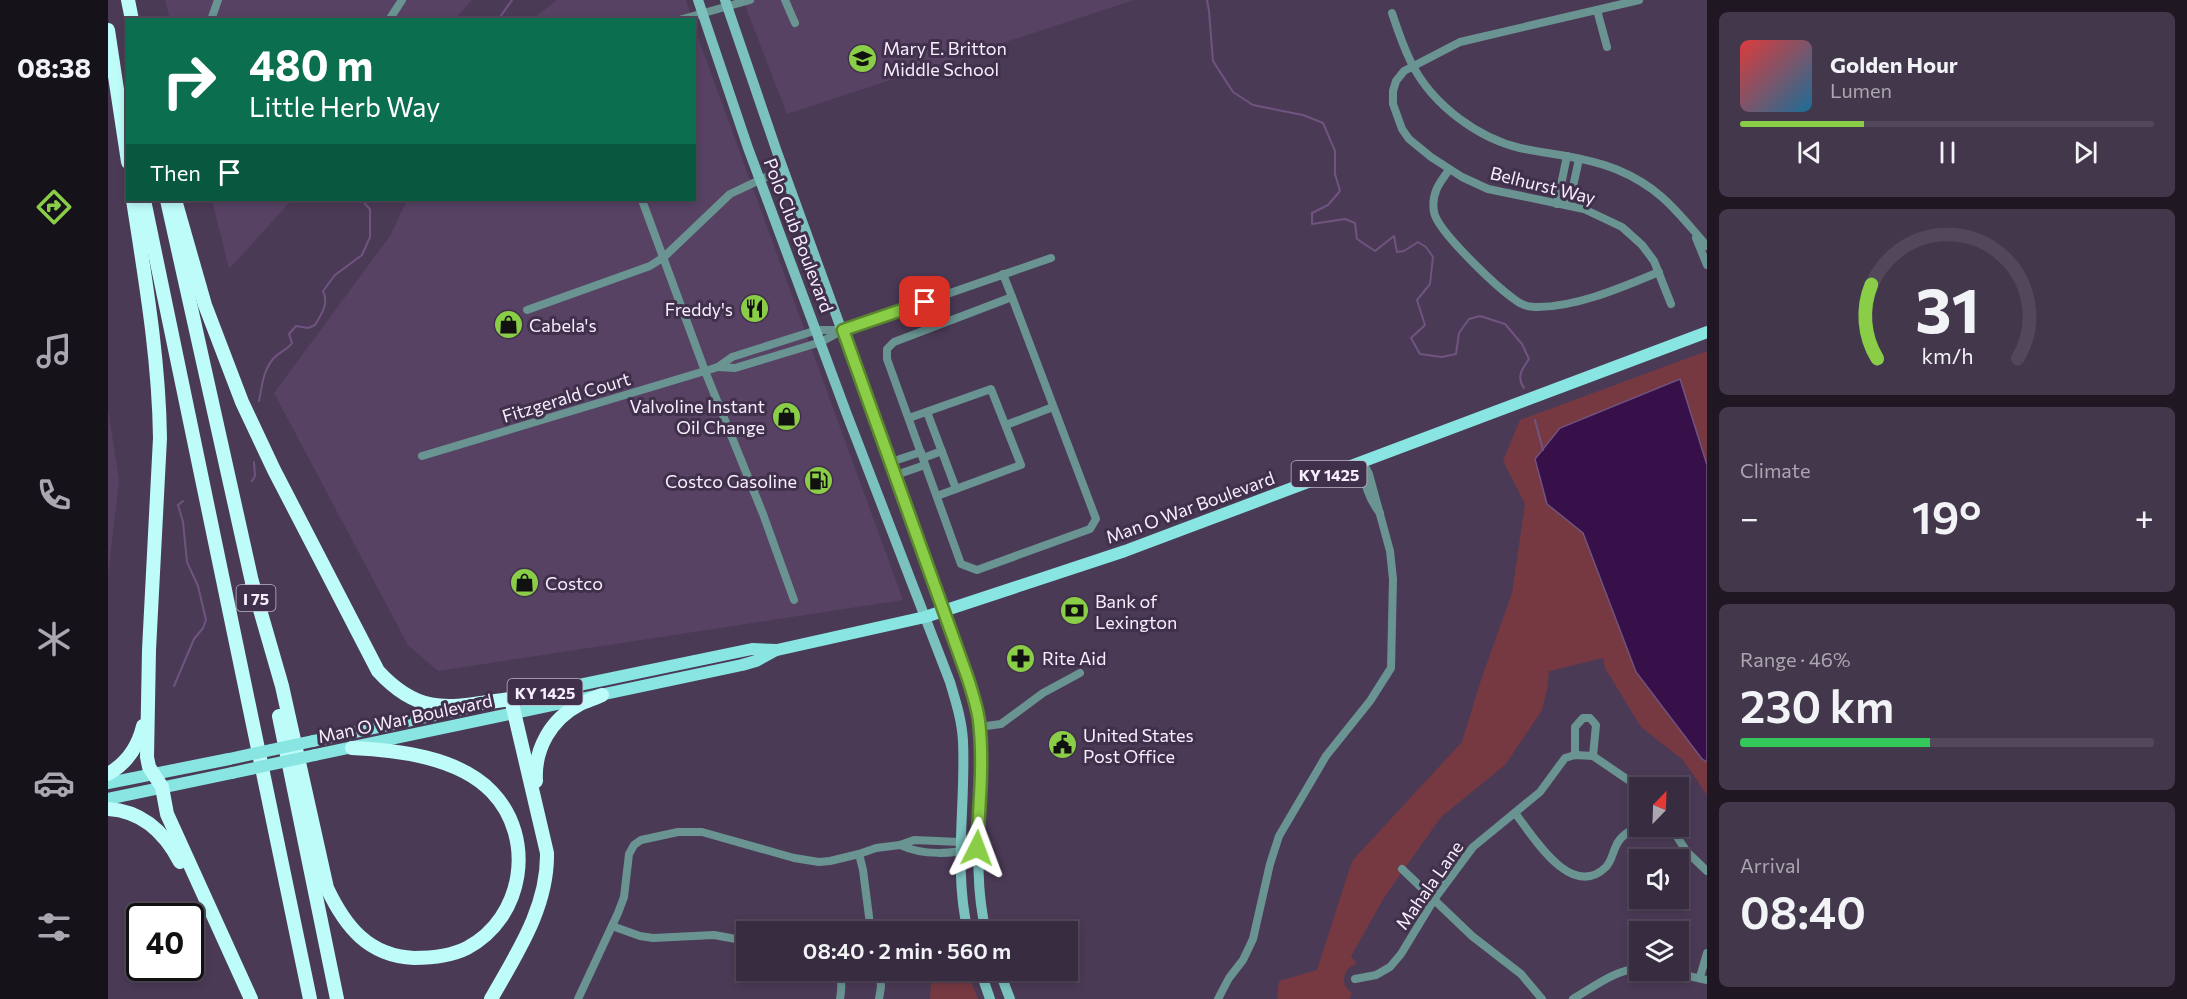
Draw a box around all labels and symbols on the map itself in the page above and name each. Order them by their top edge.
place label: Mary E. Britton Middle School [883,37,1007,80]
school or university icon: Mary E. Britton Middle School [846,42,878,74]
street label: Polo Club Boulevard [759,155,839,315]
street label: Belhurst Way [1488,161,1598,209]
pin [899,276,950,327]
restaurant icon: Freddy's [738,293,770,325]
place label: Freddy's [665,298,733,320]
shop icon: Cabela's [492,309,524,341]
place label: Cabela's [529,314,597,336]
street label: Fitzgerald Court [499,367,633,427]
place label: Valvoline Instant Oil Change [630,395,765,438]
shop icon: Valvoline Instant Oil Change [770,400,802,432]
road number: KY 1425 [1292,461,1366,487]
fuel station icon: Costco Gasoline [802,465,834,497]
street label: Man O War Boulevard [1103,466,1277,548]
place label: Costco Gasoline [665,470,797,492]
shop icon: Costco [508,567,540,599]
place label: Costco [545,572,603,594]
road number: I 75 [236,585,276,611]
place label: Bank of Lexington [1095,590,1177,633]
bank icon: Bank of Lexington [1058,595,1090,627]
pharmacy icon: Rite Aid [1005,642,1037,674]
place label: Rite Aid [1042,647,1106,669]
road number: KY 1425 [508,679,582,705]
street label: Man O War Boulevard [316,689,494,747]
place label: United States Post Office [1083,724,1194,767]
public building icon: United States Post Office [1046,729,1078,761]
north arrow [1629,777,1689,837]
position arrow [945,816,1009,880]
street label: Mahala Lane [1390,836,1468,934]
speed limit sign: 40 [126,903,204,981]

